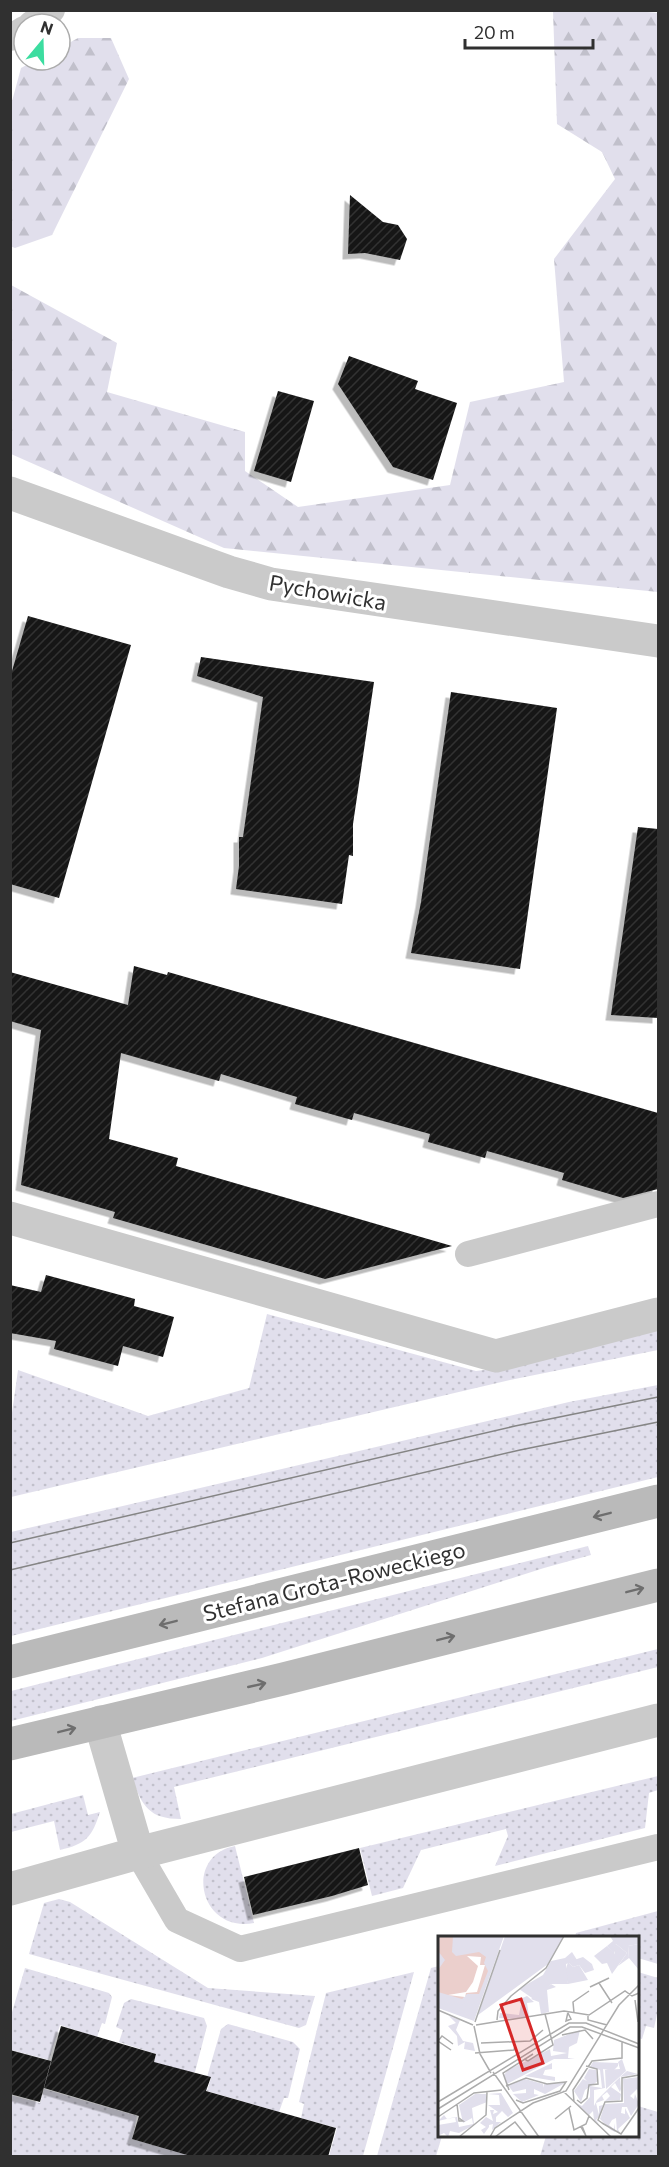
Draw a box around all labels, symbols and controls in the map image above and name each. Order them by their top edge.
north arrow [12,12,72,72]
scale bar [465,12,592,50]
text: N [38,16,56,38]
text: 20 m [474,21,515,43]
street label: Pychowicka [267,568,389,616]
one-way arrow [593,1509,612,1521]
street label: Stefana Grota-Roweckiego [200,1535,468,1627]
one-way arrow [625,1584,644,1596]
one-way arrow [159,1617,178,1629]
one-way arrow [436,1631,455,1643]
one-way arrow [247,1679,266,1690]
one-way arrow [57,1724,76,1736]
inset map [438,1936,639,2137]

